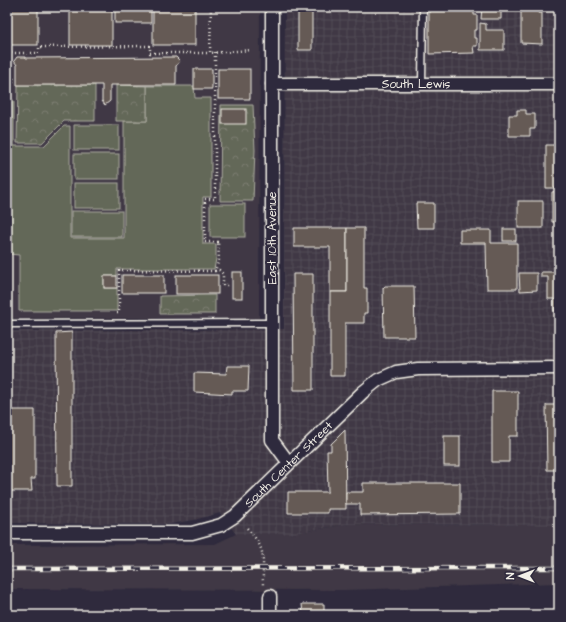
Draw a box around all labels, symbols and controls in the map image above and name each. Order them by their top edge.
street label: South Lewis [382,76,450,93]
street label: East 10th Avenue [264,191,281,284]
street label: South Center Street [240,417,336,511]
north arrow [500,556,540,596]
text: N [503,572,518,579]

